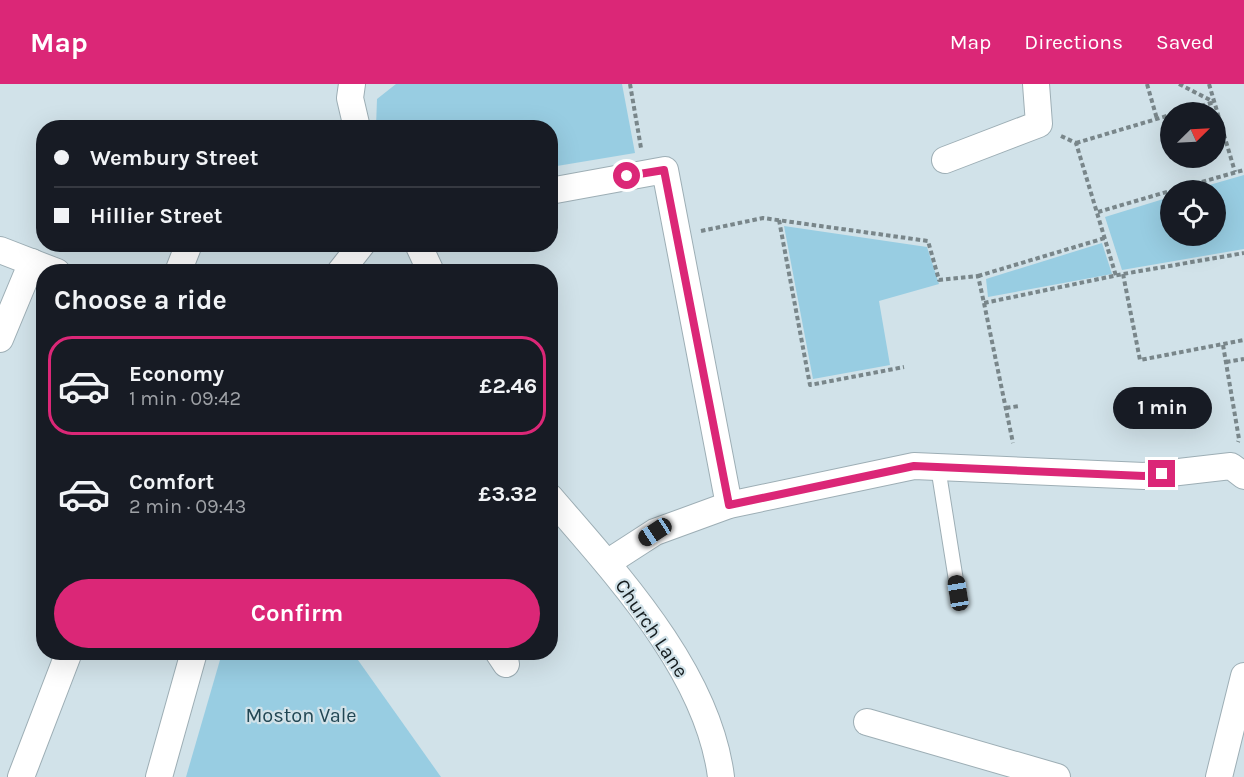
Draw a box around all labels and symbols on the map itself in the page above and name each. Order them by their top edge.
north arrow [1160,102,1226,168]
route start [613,162,640,189]
callout: 1 min [1112,387,1212,429]
route end [1148,460,1175,487]
car [635,515,675,549]
car [946,574,970,612]
street label: Church Lane [610,575,693,682]
park label: Moston Vale [245,704,357,727]

